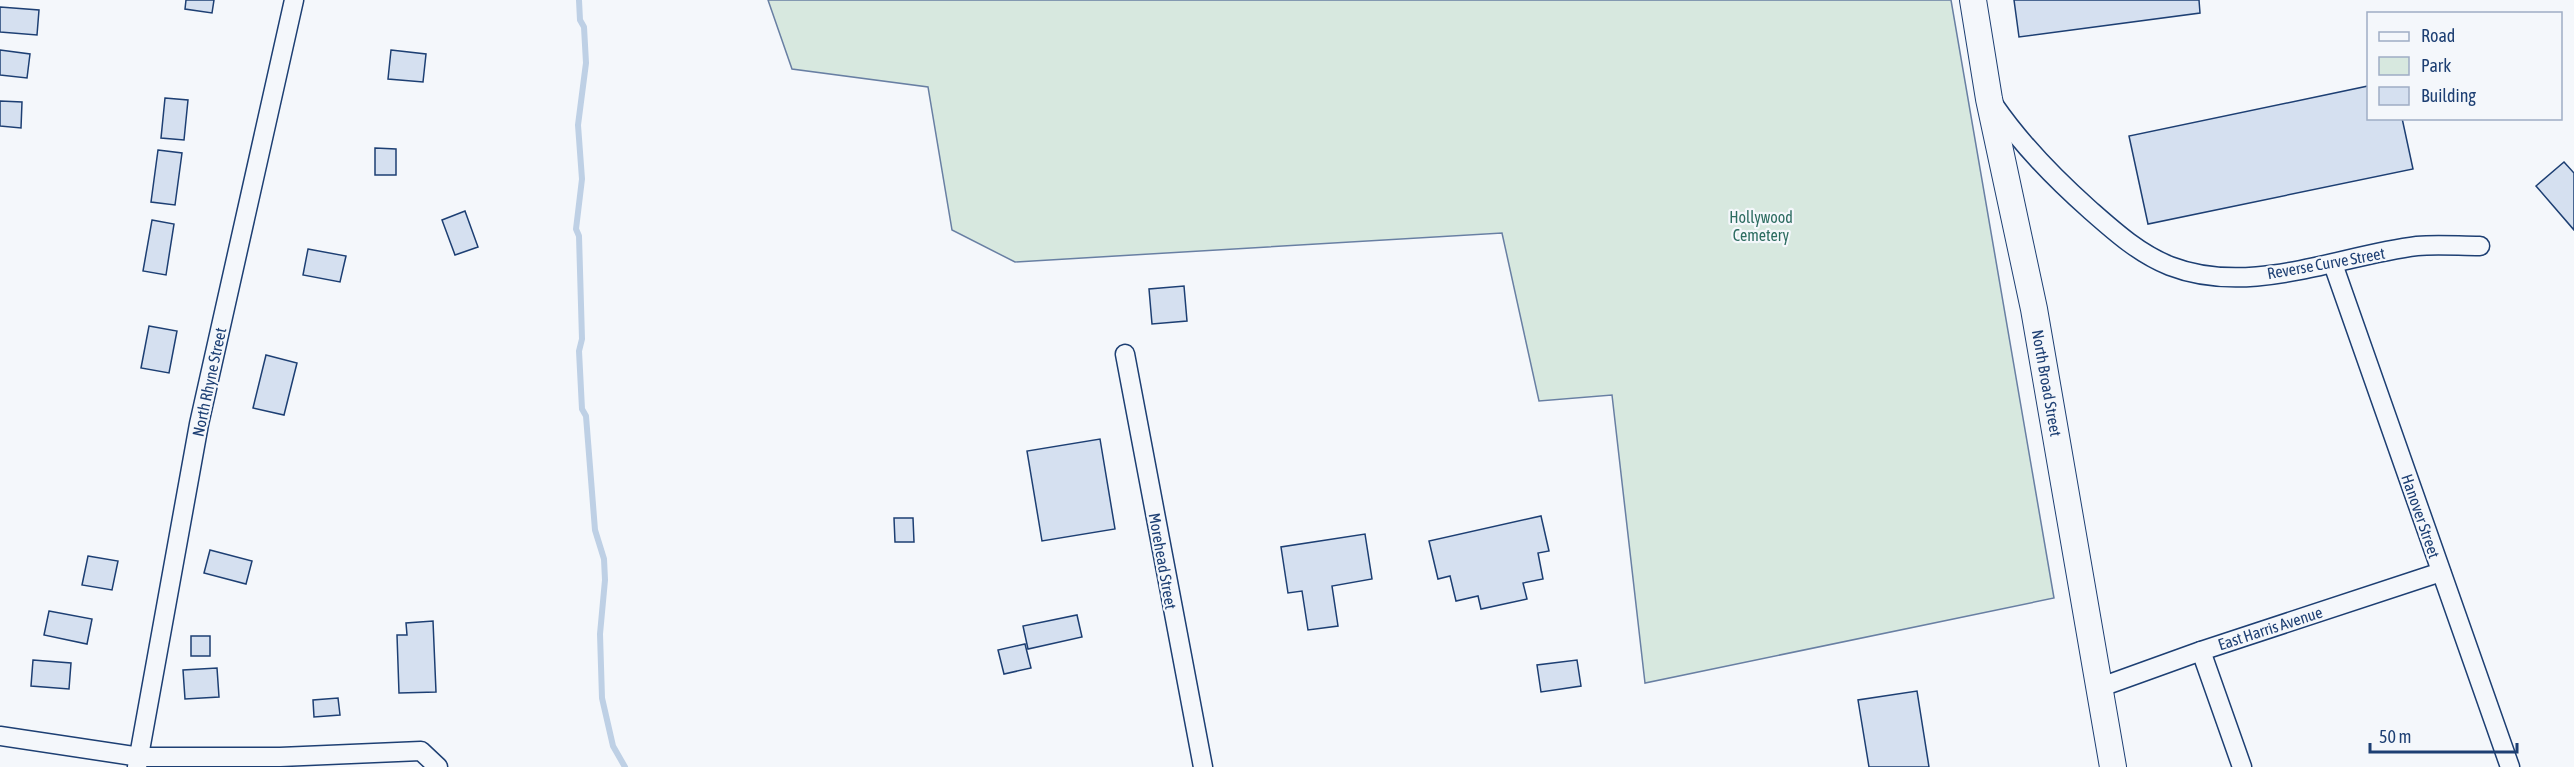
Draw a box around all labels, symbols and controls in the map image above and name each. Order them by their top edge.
legend [2367,12,2562,120]
text: Road [2421,25,2455,46]
text: Park [2421,55,2451,76]
text: Building [2421,85,2476,106]
park label: Hollywood Cemetery [1729,208,1793,245]
street label: Reverse Curve Street [2266,244,2387,282]
street label: North Rhyne Street [189,326,230,438]
street label: North Broad Street [2029,328,2065,438]
street label: Hanover Street [2398,472,2444,561]
street label: Morehead Street [1146,511,1180,611]
street label: East Harris Avenue [2216,603,2324,653]
scale bar [2370,716,2517,754]
text: 50 m [2379,726,2411,747]

